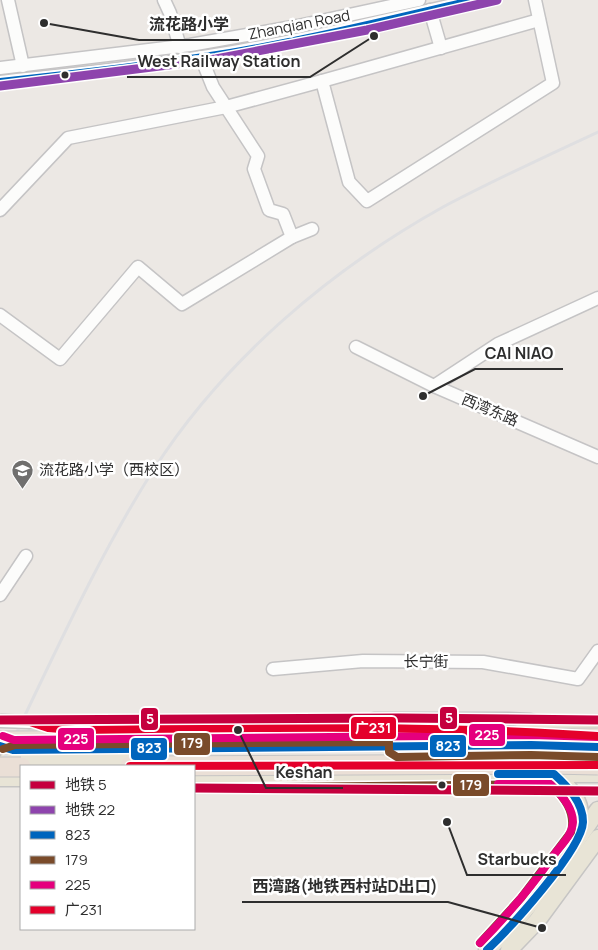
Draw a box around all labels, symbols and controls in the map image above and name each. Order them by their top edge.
street label: Zhanqian Road [246,4,352,45]
callout: 流花路小学 [139,9,239,40]
text: 流花路小学 [149,13,229,35]
callout: West Railway Station [127,46,310,77]
text: West Railway Station [137,50,301,72]
unlabelled marker [60,70,70,80]
callout: CAI NIAO [475,338,563,369]
text: CAI NIAO [485,342,553,364]
street label: 西湾东路 [458,388,522,431]
school or university icon: 流花路小学（西校区） [11,458,35,489]
place label: 流花路小学（西校区） [39,459,189,480]
street label: 长宁街 [403,651,449,672]
line badge: 5 [439,706,458,730]
line badge: 5 [140,707,159,731]
text: 5 [445,708,453,727]
text: 5 [146,709,154,728]
line badge: 广231 [350,716,397,740]
text: 广231 [355,718,391,737]
line badge: 225 [468,723,506,747]
text: 225 [475,725,499,744]
line badge: 225 [57,727,95,751]
text: 225 [64,729,88,748]
line badge: 179 [173,732,211,756]
text: 179 [181,733,203,752]
line badge: 823 [429,734,467,758]
text: 823 [435,736,461,755]
line badge: 823 [130,737,168,761]
text: 823 [136,738,162,757]
callout: Keshan [266,757,343,788]
text: Keshan [275,761,333,783]
legend [20,765,195,930]
line badge: 179 [452,773,490,797]
text: 地铁 5 [65,774,107,795]
text: 179 [460,775,482,794]
unlabelled marker [437,780,447,790]
text: 地铁 22 [65,799,115,820]
text: 823 [65,824,91,845]
callout: Starbucks [467,844,566,875]
text: Starbucks [477,848,557,870]
text: 179 [65,849,88,870]
callout: 西湾路(地铁西村站D出口) [242,871,448,902]
text: 225 [65,874,91,895]
text: 西湾路(地铁西村站D出口) [252,875,438,897]
text: 广231 [65,899,103,920]

